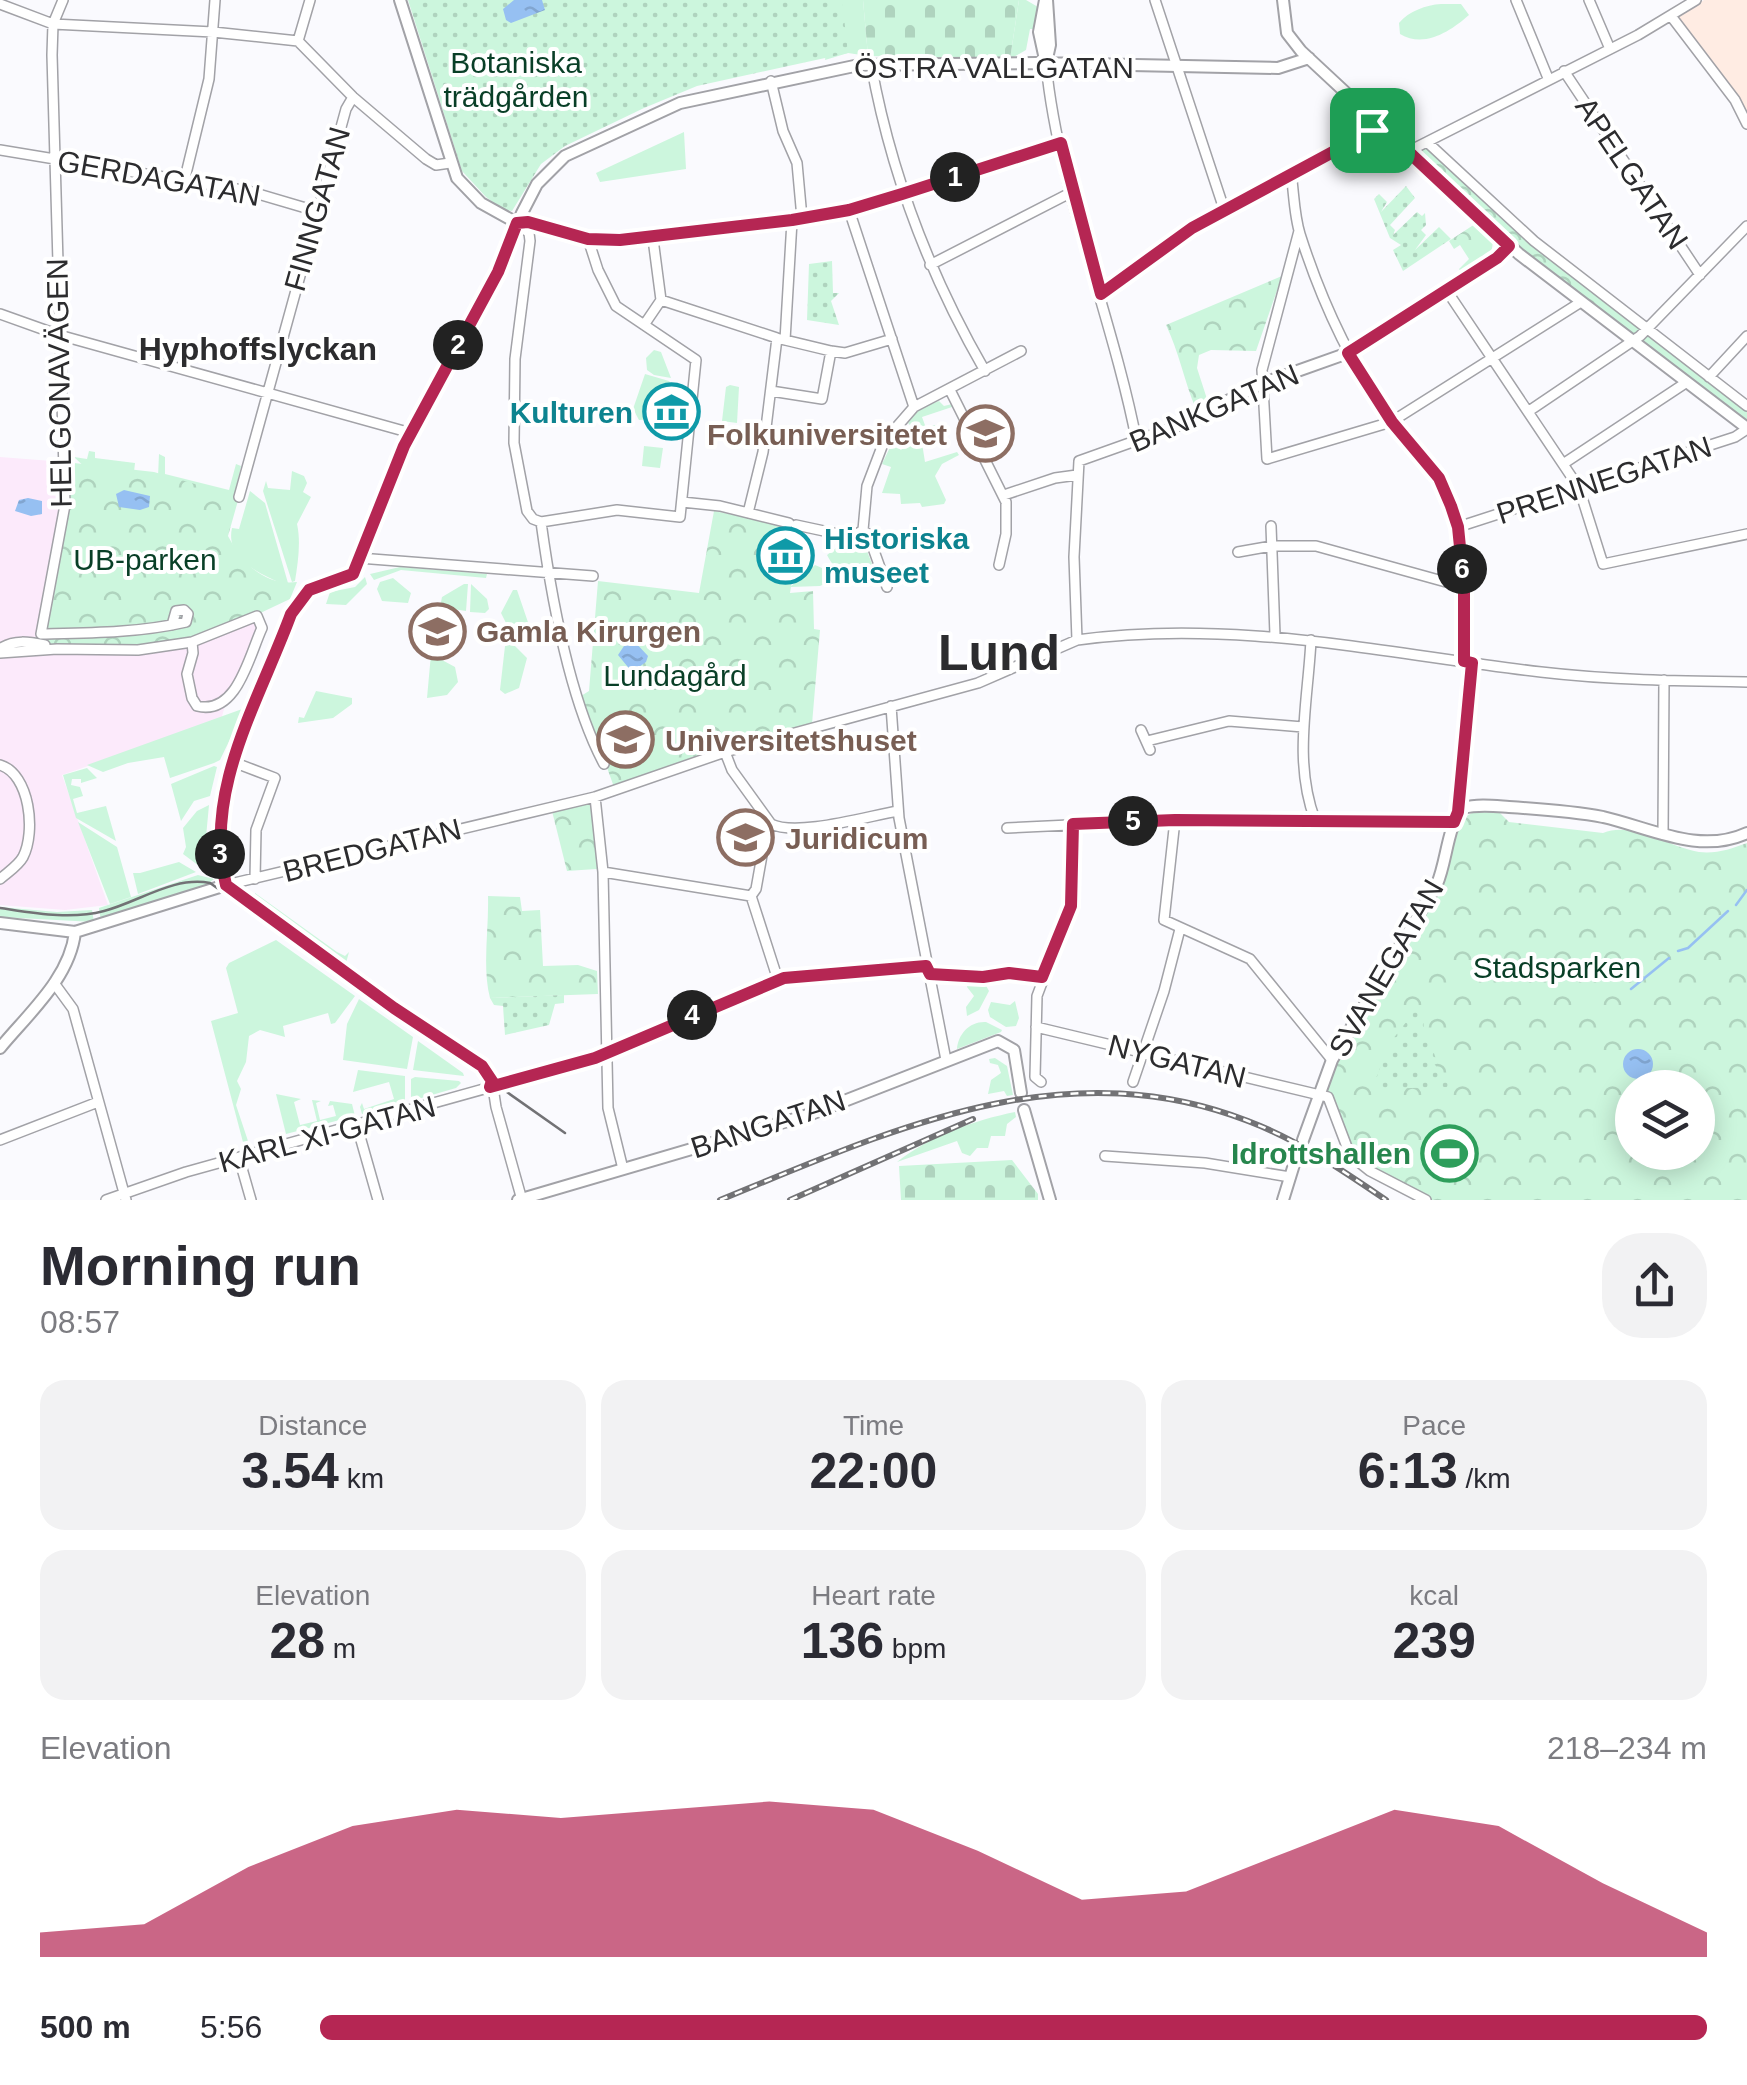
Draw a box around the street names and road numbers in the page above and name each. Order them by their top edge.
street label: ÖSTRA VALLGATAN [854,51,1134,84]
street label: APELGATAN [1569,91,1695,255]
street label: FINNGATAN [278,123,356,295]
street label: GERDAGATAN [55,144,263,212]
street label: HELGONAVÄGEN [40,258,78,508]
street label: BANKGATAN [1124,358,1304,458]
street label: PRENNEGATAN [1492,430,1716,530]
street label: BREDGATAN [280,812,464,888]
street label: SVANEGATAN [1322,874,1450,1062]
street label: NYGATAN [1105,1028,1249,1094]
street label: BANGATAN [687,1083,849,1165]
street label: KARL XI-GATAN [215,1089,439,1179]

